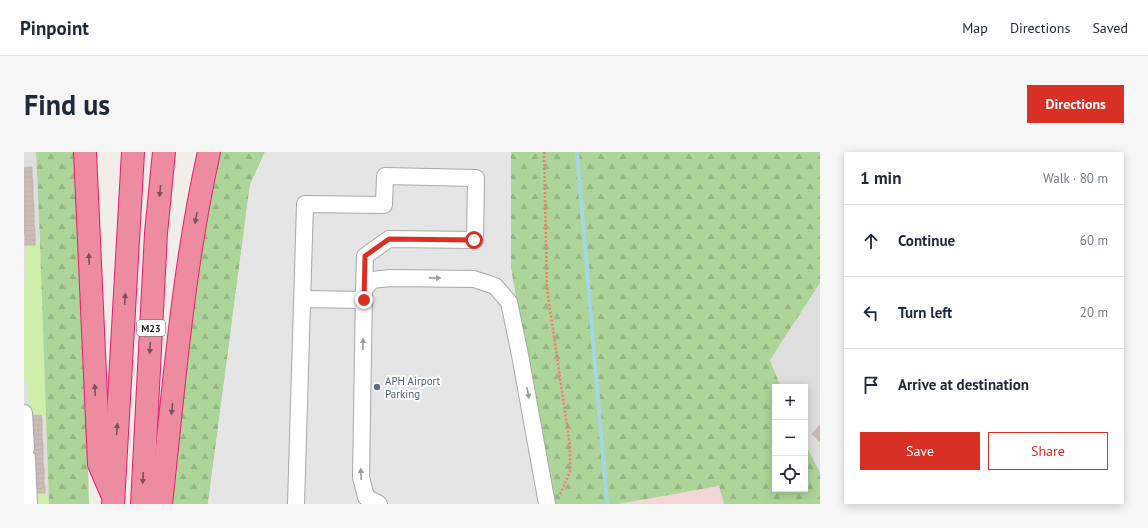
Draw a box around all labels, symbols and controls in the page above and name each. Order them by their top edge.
text: Pinpoint [20,16,89,40]
text: Map [962,19,988,37]
text: Directions [1010,19,1070,37]
text: Saved [1092,19,1128,37]
button: Directions [1027,85,1124,123]
text: Find us [24,86,110,123]
text: 1 min [860,167,901,189]
text: Walk · 80 m [1043,170,1108,187]
one-way arrow [157,185,164,197]
one-way arrow [193,212,199,224]
icon: ahead [860,230,882,252]
route start [465,231,483,249]
text: Continue [898,231,955,250]
text: 60 m [1080,232,1108,249]
one-way arrow [86,252,92,265]
one-way arrow [429,275,442,281]
route end [355,291,373,309]
one-way arrow [121,293,128,305]
icon: left [860,302,882,324]
text: Turn left [898,303,952,322]
text: 20 m [1080,304,1108,321]
road number: M23 [137,320,165,336]
one-way arrow [360,337,366,350]
one-way arrow [147,342,153,355]
place label: APH Airport Parking [385,374,441,401]
icon: arrive [860,374,882,396]
text: Arrive at destination [898,375,1029,394]
marker: APH Airport Parking [372,382,382,392]
one-way arrow [91,384,98,396]
map controls [772,384,808,492]
button: + [772,384,808,420]
one-way arrow [525,387,531,400]
one-way arrow [168,403,175,415]
button: − [772,420,808,456]
one-way arrow [113,423,120,435]
button: Save [860,432,980,470]
button: Share [988,432,1108,470]
button: locate [772,456,808,492]
one-way arrow [358,468,365,480]
one-way arrow [140,472,146,485]

